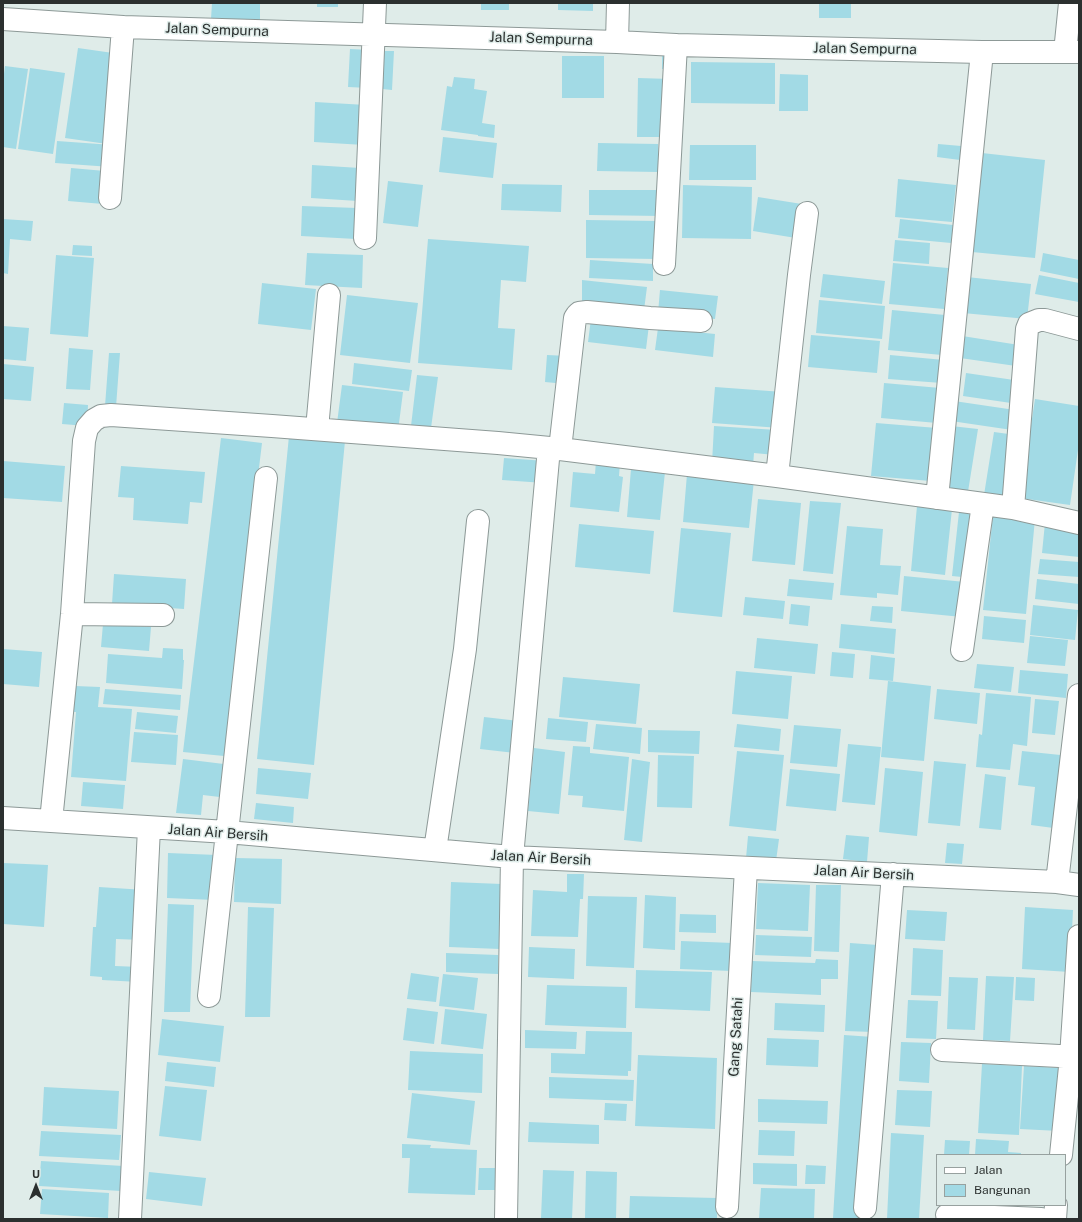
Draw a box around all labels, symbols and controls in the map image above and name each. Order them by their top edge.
street label: Jalan Sempurna [165,20,269,40]
street label: Jalan Sempurna [489,29,593,49]
street label: Jalan Sempurna [813,40,917,58]
street label: Jalan Air Bersih [167,821,269,845]
street label: Jalan Air Bersih [490,847,592,869]
street label: Jalan Air Bersih [813,862,915,884]
street label: Gang Satahi [726,997,746,1077]
legend [936,1154,1066,1206]
text: Jalan [974,1163,1002,1177]
north arrow [16,1166,56,1206]
text: U [32,1168,40,1180]
text: Bangunan [974,1183,1030,1197]

